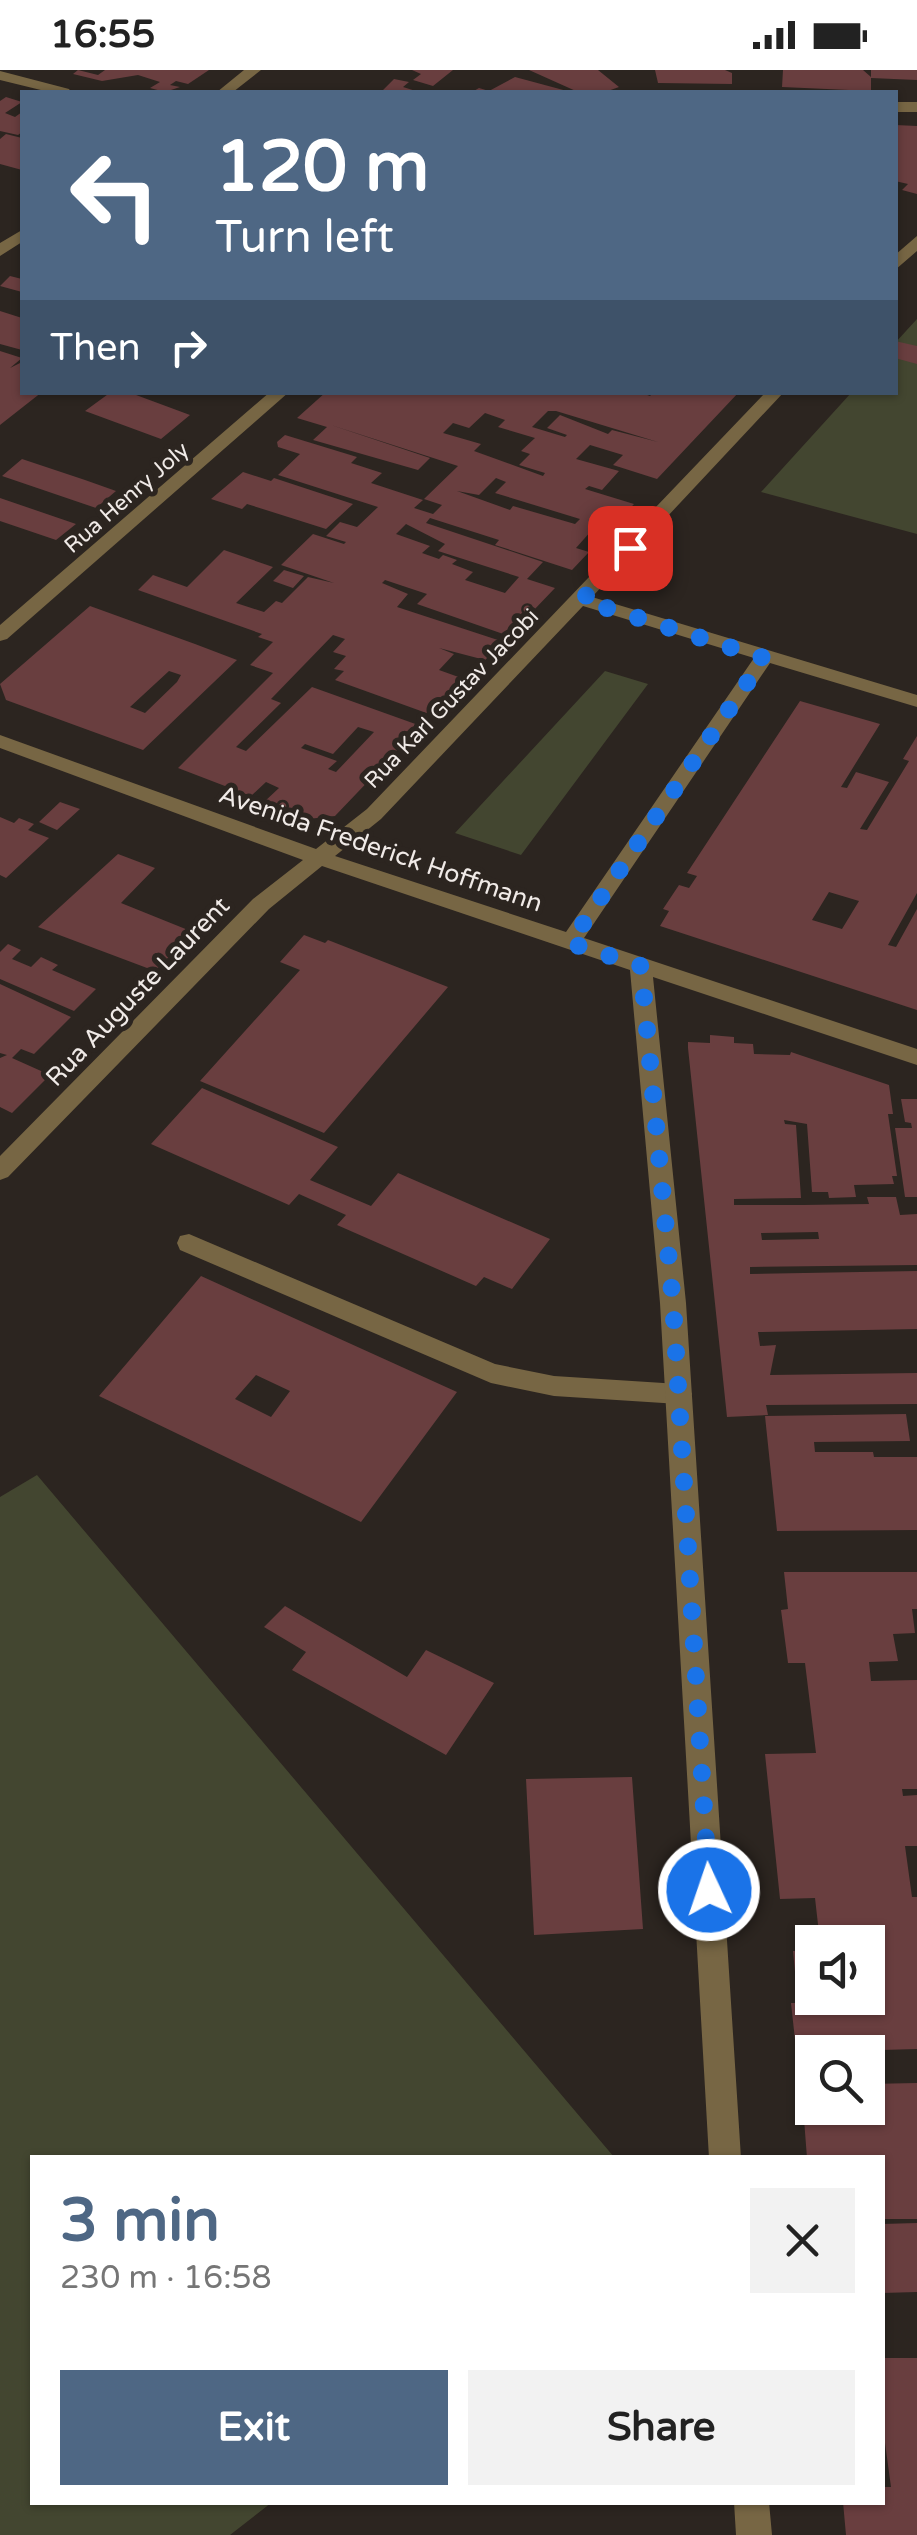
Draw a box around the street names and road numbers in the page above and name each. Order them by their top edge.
street label: Rua Henry Joly [59,437,194,559]
street label: Rua Karl Gustav Jacobi [359,604,544,794]
street label: Avenida Frederick Hoffmann [215,779,546,919]
street label: Rua Auguste Laurent [40,891,236,1093]

